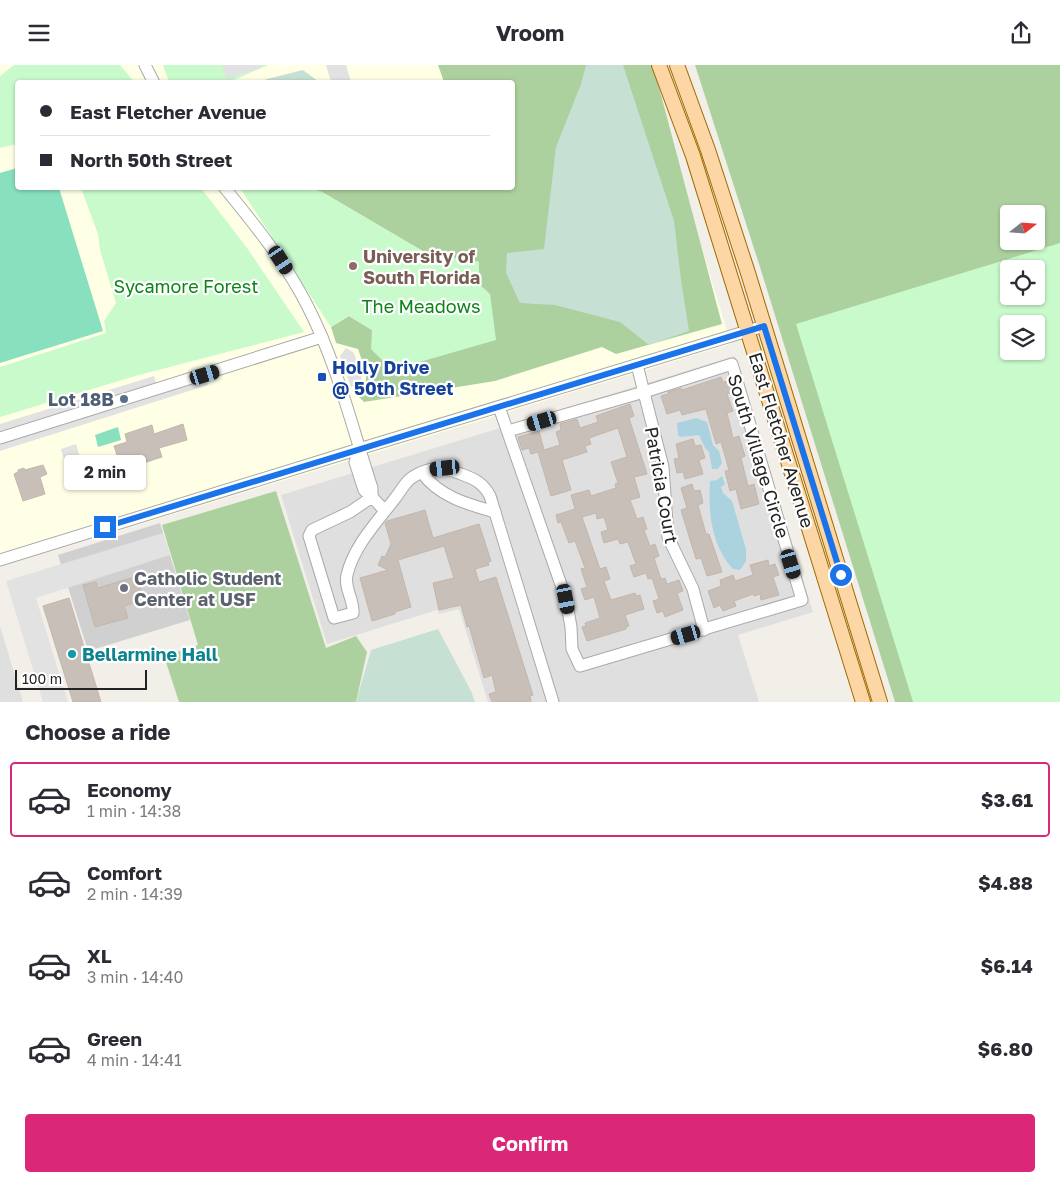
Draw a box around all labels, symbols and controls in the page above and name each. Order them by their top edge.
icon: menu [25,19,53,47]
text: Vroom [496,19,564,46]
icon: share [1007,19,1035,47]
text: East Fletcher Avenue [70,100,267,123]
text: North 50th Street [70,148,232,171]
north arrow [1000,205,1045,250]
map controls [1000,205,1045,360]
car [266,243,295,277]
place label: University of South Florida [363,245,480,288]
marker: University of South Florida [347,260,359,272]
button: locate [1000,260,1045,305]
park label: Sycamore Forest [114,275,258,297]
park label: The Meadows [361,295,481,317]
button: layers [1000,315,1045,360]
street label: East Fletcher Avenue [745,350,819,530]
place label: Holly Drive @ 50th Street [332,356,453,399]
car [188,363,221,387]
marker: Holly Drive @ 50th Street [316,371,328,383]
street label: South Village Circle [724,371,794,541]
place label: Lot 18B [48,388,114,410]
marker: Lot 18B [118,393,130,405]
car [525,410,558,432]
street label: Patricia Court [641,425,683,545]
callout: 2 min [64,455,146,489]
car [429,459,460,477]
text: 2 min [84,462,126,482]
route end [94,516,116,538]
car [779,547,802,581]
route start [830,564,852,586]
place label: Catholic Student Center at USF [134,567,282,610]
marker: Catholic Student Center at USF [118,582,130,594]
car [555,583,576,615]
car [669,624,702,646]
place label: Bellarmine Hall [82,643,218,665]
marker: Bellarmine Hall [66,648,78,660]
scale bar [15,667,148,690]
text: 100 m [22,670,62,687]
text: Choose a ride [25,718,171,745]
icon: car [27,777,72,822]
text: Economy [87,778,172,801]
text: $3.61 [981,788,1033,811]
text: 1 min · 14:38 [87,801,181,821]
icon: car [27,860,72,905]
text: Comfort [87,861,162,884]
text: $4.88 [978,871,1033,894]
text: 2 min · 14:39 [87,884,183,904]
icon: car [27,943,72,988]
text: XL [87,944,112,967]
text: $6.14 [980,954,1033,977]
text: 3 min · 14:40 [87,967,183,987]
icon: car [27,1026,72,1071]
text: Green [87,1027,142,1050]
text: $6.80 [978,1037,1033,1060]
text: 4 min · 14:41 [87,1050,182,1070]
button: Confirm [25,1114,1035,1172]

